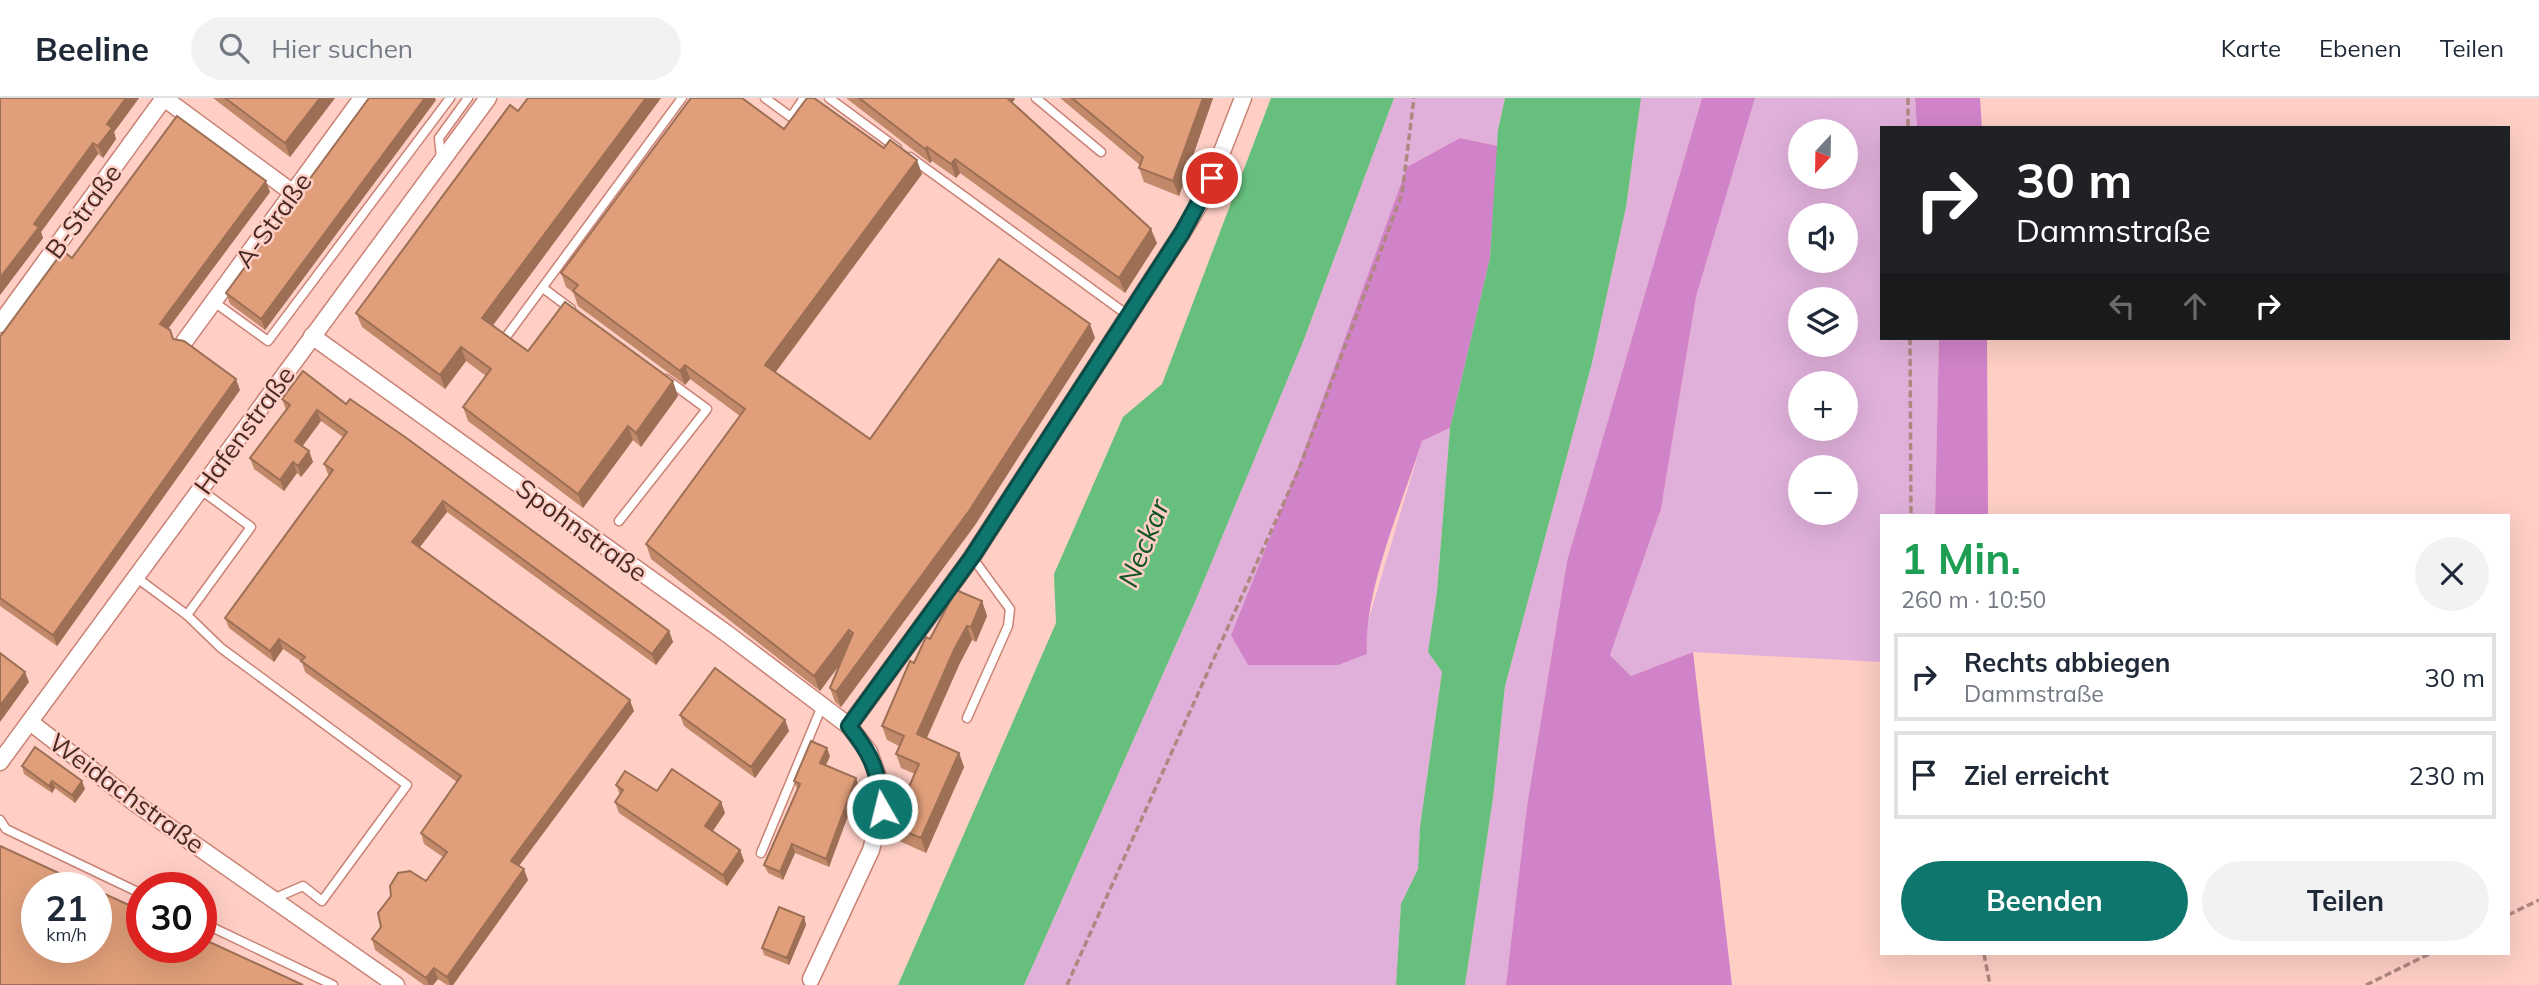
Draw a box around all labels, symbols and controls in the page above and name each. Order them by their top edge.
search box [191,17,681,80]
text: Beeline [35,28,149,69]
icon: search [215,29,253,67]
text: Hier suchen [271,32,413,65]
text: Karte [2221,33,2281,63]
text: Ebenen [2319,33,2402,63]
text: Teilen [2440,33,2504,63]
north arrow [1788,119,1858,189]
map controls [1788,119,1858,525]
pin [1182,148,1242,208]
text: 30 m [2016,149,2132,210]
icon: right [1901,154,1992,245]
street label: B-Straße [38,157,128,265]
icon: arrive [1193,159,1231,197]
street label: A-Straße [227,166,319,274]
button: sound [1788,203,1858,273]
text: Dammstraße [2016,210,2211,250]
button: layers [1788,287,1858,357]
icon: left [2103,287,2141,325]
icon: ahead [2176,287,2214,325]
icon: right [2249,287,2287,325]
street label: Hafenstraße [186,359,302,501]
button: + [1788,371,1858,441]
button: − [1788,455,1858,525]
street label: Spohnstraße [510,471,654,589]
water label: Neckar [1110,492,1177,592]
text: 1 Min. [1901,532,2021,585]
button: close [2415,537,2489,611]
text: 260 m · 10:50 [1901,585,2046,614]
text: Rechts abbiegen [1964,646,2170,679]
icon: right [1905,658,1943,696]
text: 30 m [2424,661,2485,694]
text: Dammstraße [1964,679,2104,708]
street label: Weidachstraße [43,725,211,861]
icon: arrive [1905,756,1943,794]
text: Ziel erreicht [1964,759,2109,792]
text: 230 m [2409,759,2485,792]
position arrow [845,772,919,846]
button: Beenden [1901,861,2188,941]
button: Teilen [2202,861,2489,941]
speed limit sign: 30 [126,872,217,963]
text: 21 [45,886,88,930]
text: km/h [46,923,87,946]

